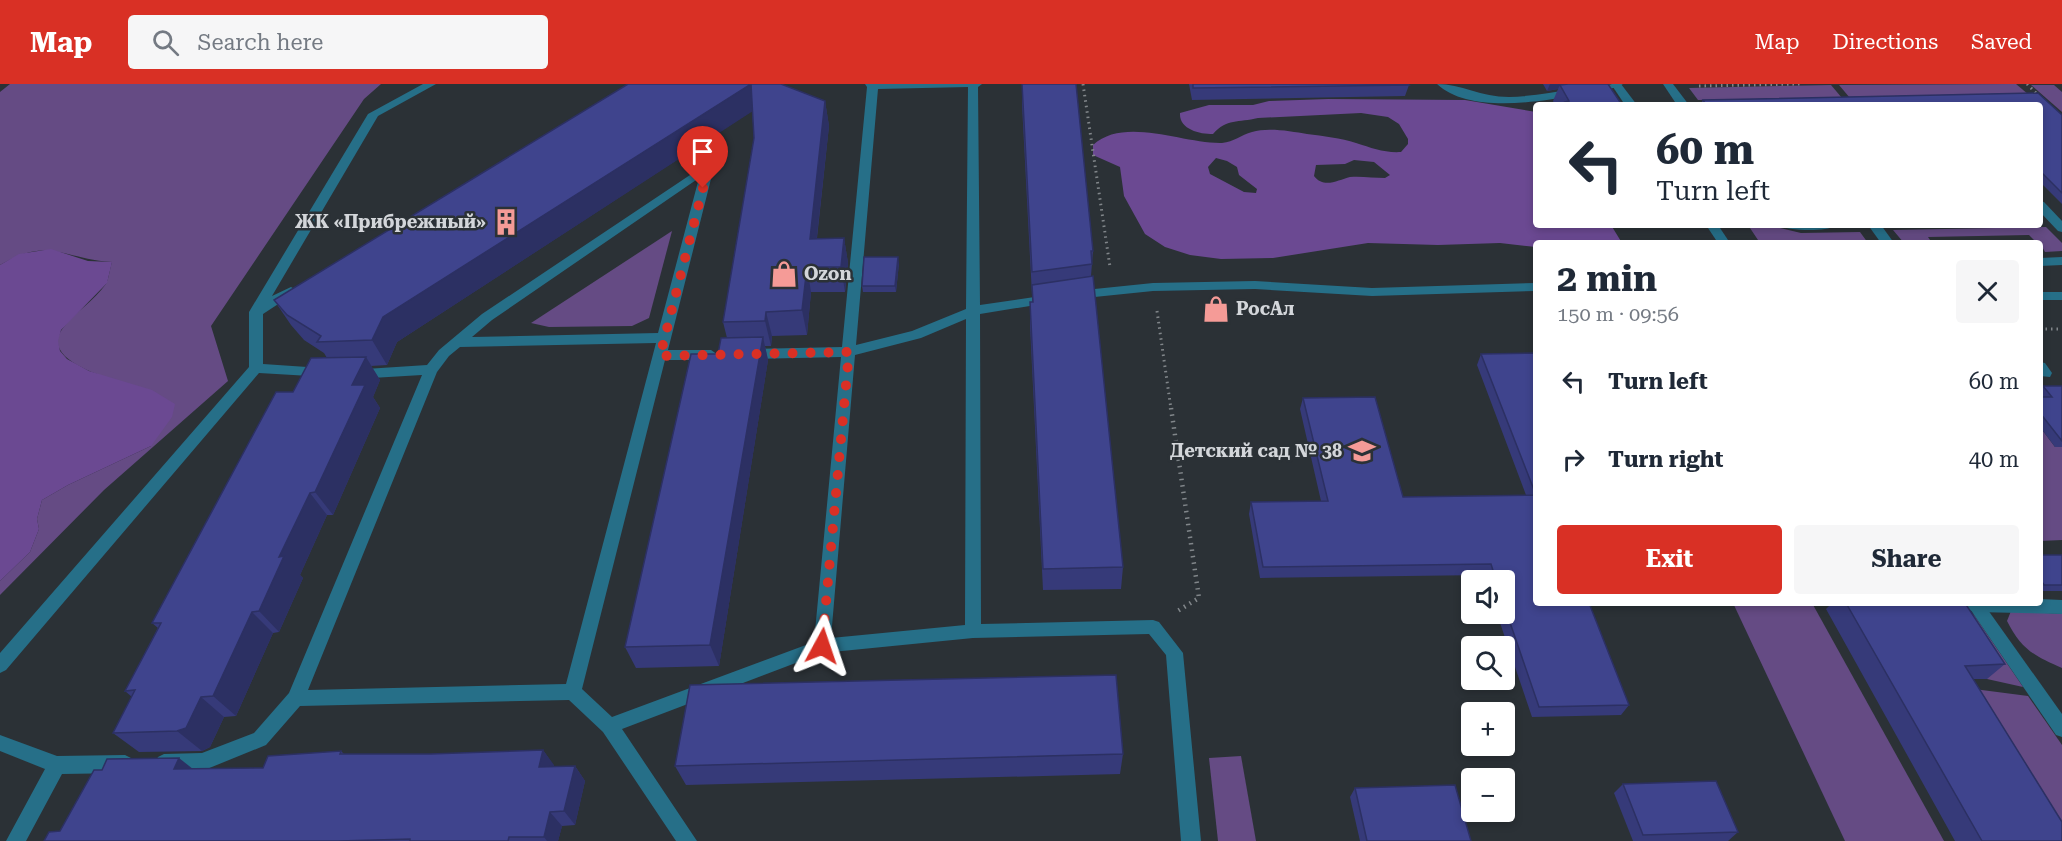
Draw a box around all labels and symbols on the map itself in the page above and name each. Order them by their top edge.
pin [677,126,728,188]
building icon: ЖК «Прибрежный» [491,207,521,237]
place label: ЖК «Прибрежный» [295,211,486,232]
shop icon: Ozon [769,259,799,289]
place label: Ozon [804,263,852,284]
shop icon: РосАл [1201,294,1231,324]
place label: РосАл [1236,298,1294,319]
school or university icon: Детский сад № 38 [1347,436,1377,466]
place label: Детский сад № 38 [1170,440,1342,461]
position arrow [790,614,854,678]

